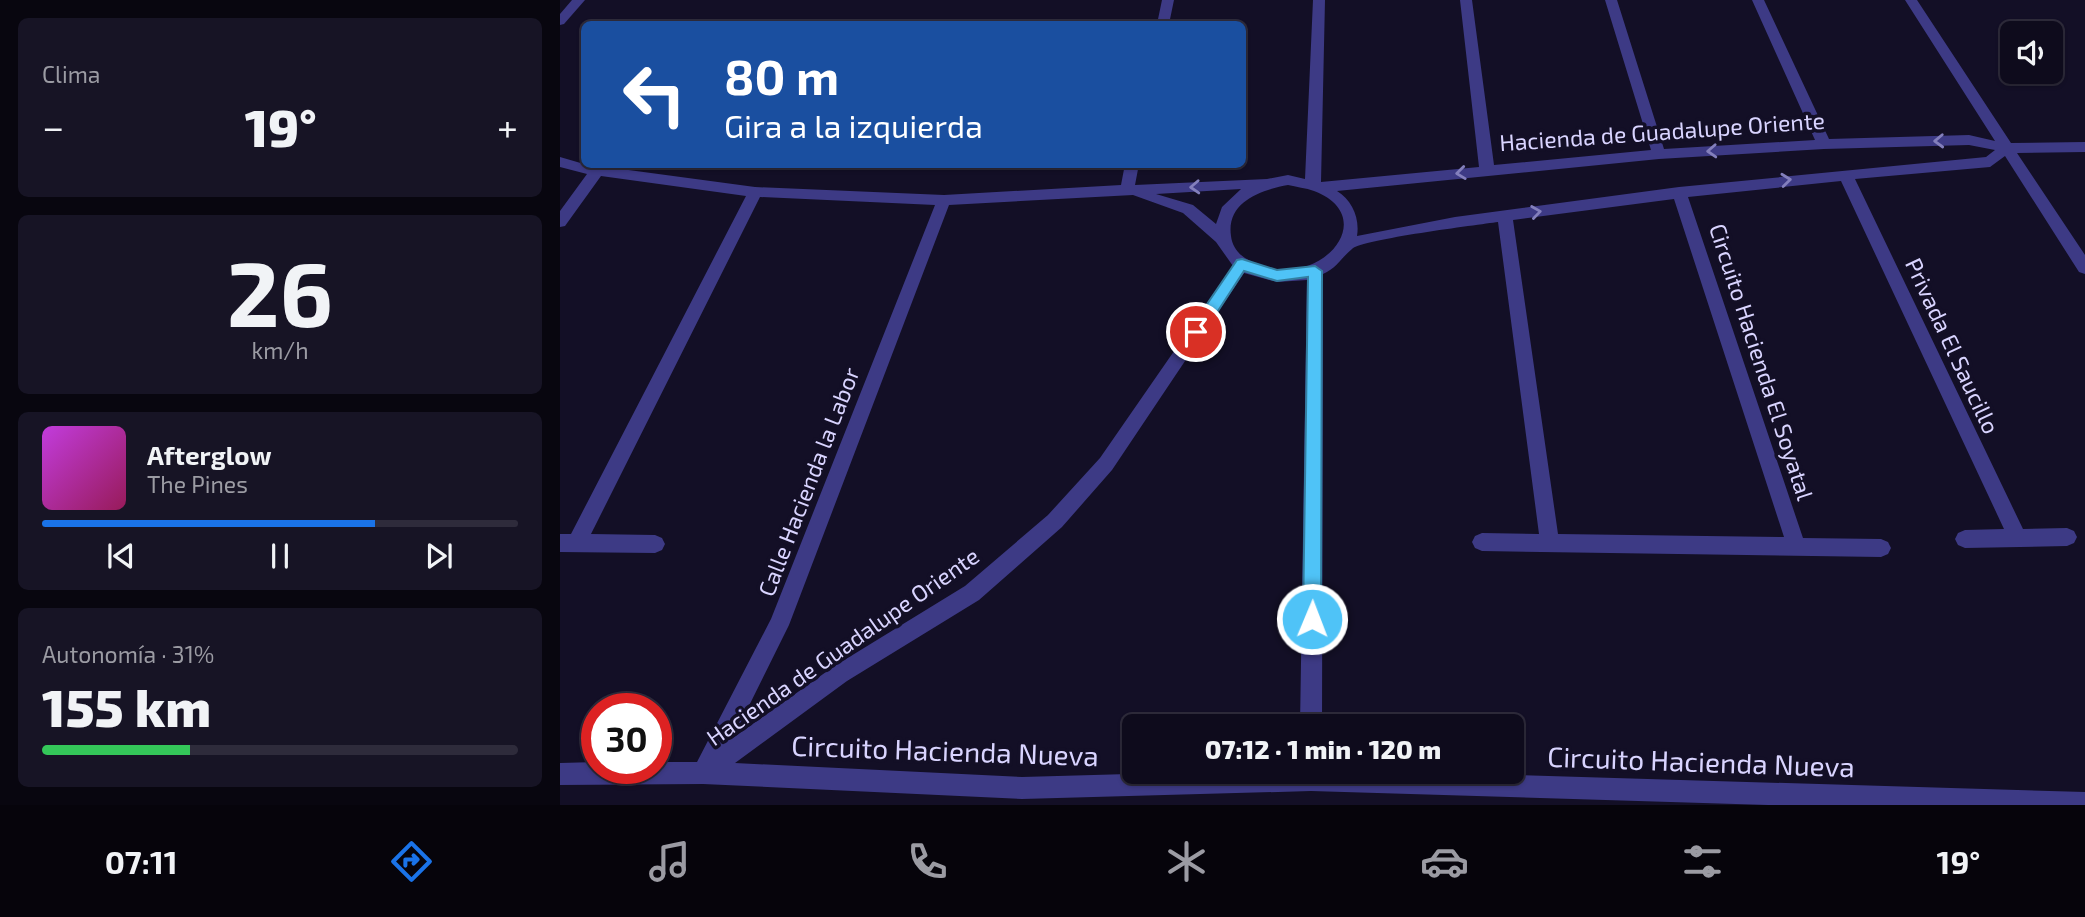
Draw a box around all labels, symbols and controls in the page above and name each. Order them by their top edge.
map controls [2000,21,2063,84]
button: sound [2000,21,2063,84]
text: 80 m [724,46,839,105]
icon: left [609,49,700,140]
text: Clima [42,60,100,88]
text: 19° [245,95,317,157]
text: − [42,103,64,149]
text: + [497,103,518,149]
text: Gira a la izquierda [724,106,983,144]
street label: Hacienda de Guadalupe Oriente [1498,106,1826,156]
one-way arrow [1933,133,1944,148]
one-way arrow [1706,143,1717,158]
one-way arrow [1455,165,1466,180]
one-way arrow [1780,173,1792,188]
one-way arrow [1189,179,1200,194]
one-way arrow [1530,205,1542,220]
street label: Circuito Hacienda El Soyatal [1704,220,1820,504]
text: 26 [227,236,333,345]
street label: Privada El Saucillo [1900,253,2006,438]
pin [1166,302,1226,362]
icon: arrive [1177,313,1215,351]
text: km/h [251,336,309,364]
street label: Calle Hacienda la Labor [751,363,865,600]
text: Afterglow [147,439,272,470]
text: The Pines [147,470,248,498]
icon: previous [102,537,140,575]
icon: pause [261,537,299,575]
icon: next [420,537,458,575]
street label: Hacienda de Guadalupe Oriente [701,541,984,751]
position arrow [1275,582,1349,656]
text: Autonomía · 31% [42,640,214,668]
text: 155 km [42,675,211,737]
speed limit sign: 30 [581,693,672,784]
street label: Circuito Hacienda Nueva [791,728,1099,772]
text: 07:12 · 1 min · 120 m [1205,733,1441,764]
street label: Circuito Hacienda Nueva [1547,739,1855,783]
icon: directions [387,837,436,886]
icon: music [645,837,694,886]
icon: phone [903,837,952,886]
icon: climate [1162,837,1211,886]
icon: car [1420,837,1469,886]
icon: filters [1678,837,1727,886]
text: 07:11 [105,842,178,880]
text: 19° [1937,842,1980,880]

